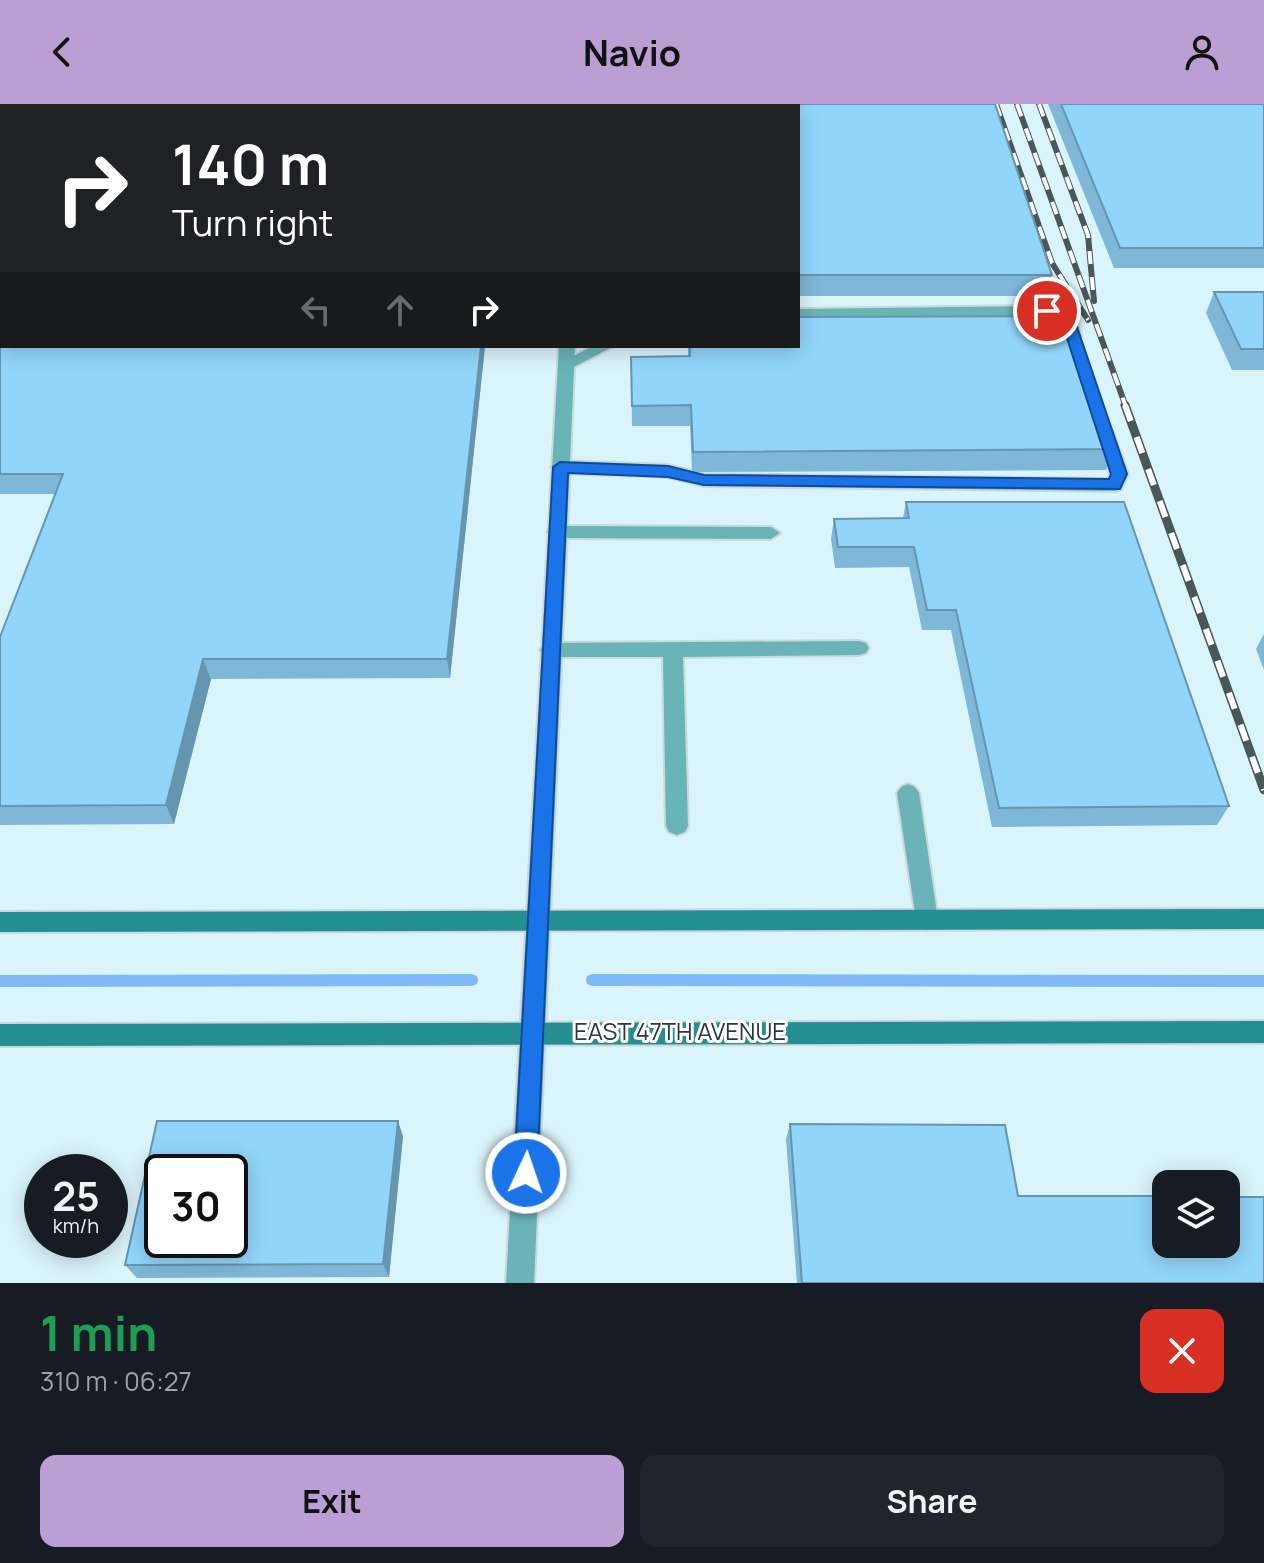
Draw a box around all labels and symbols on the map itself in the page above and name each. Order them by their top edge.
pin [1013,277,1081,345]
street label: EAST 47TH AVENUE [574,1014,786,1047]
position arrow [484,1131,568,1215]
speed limit sign: 30 [144,1154,248,1258]

